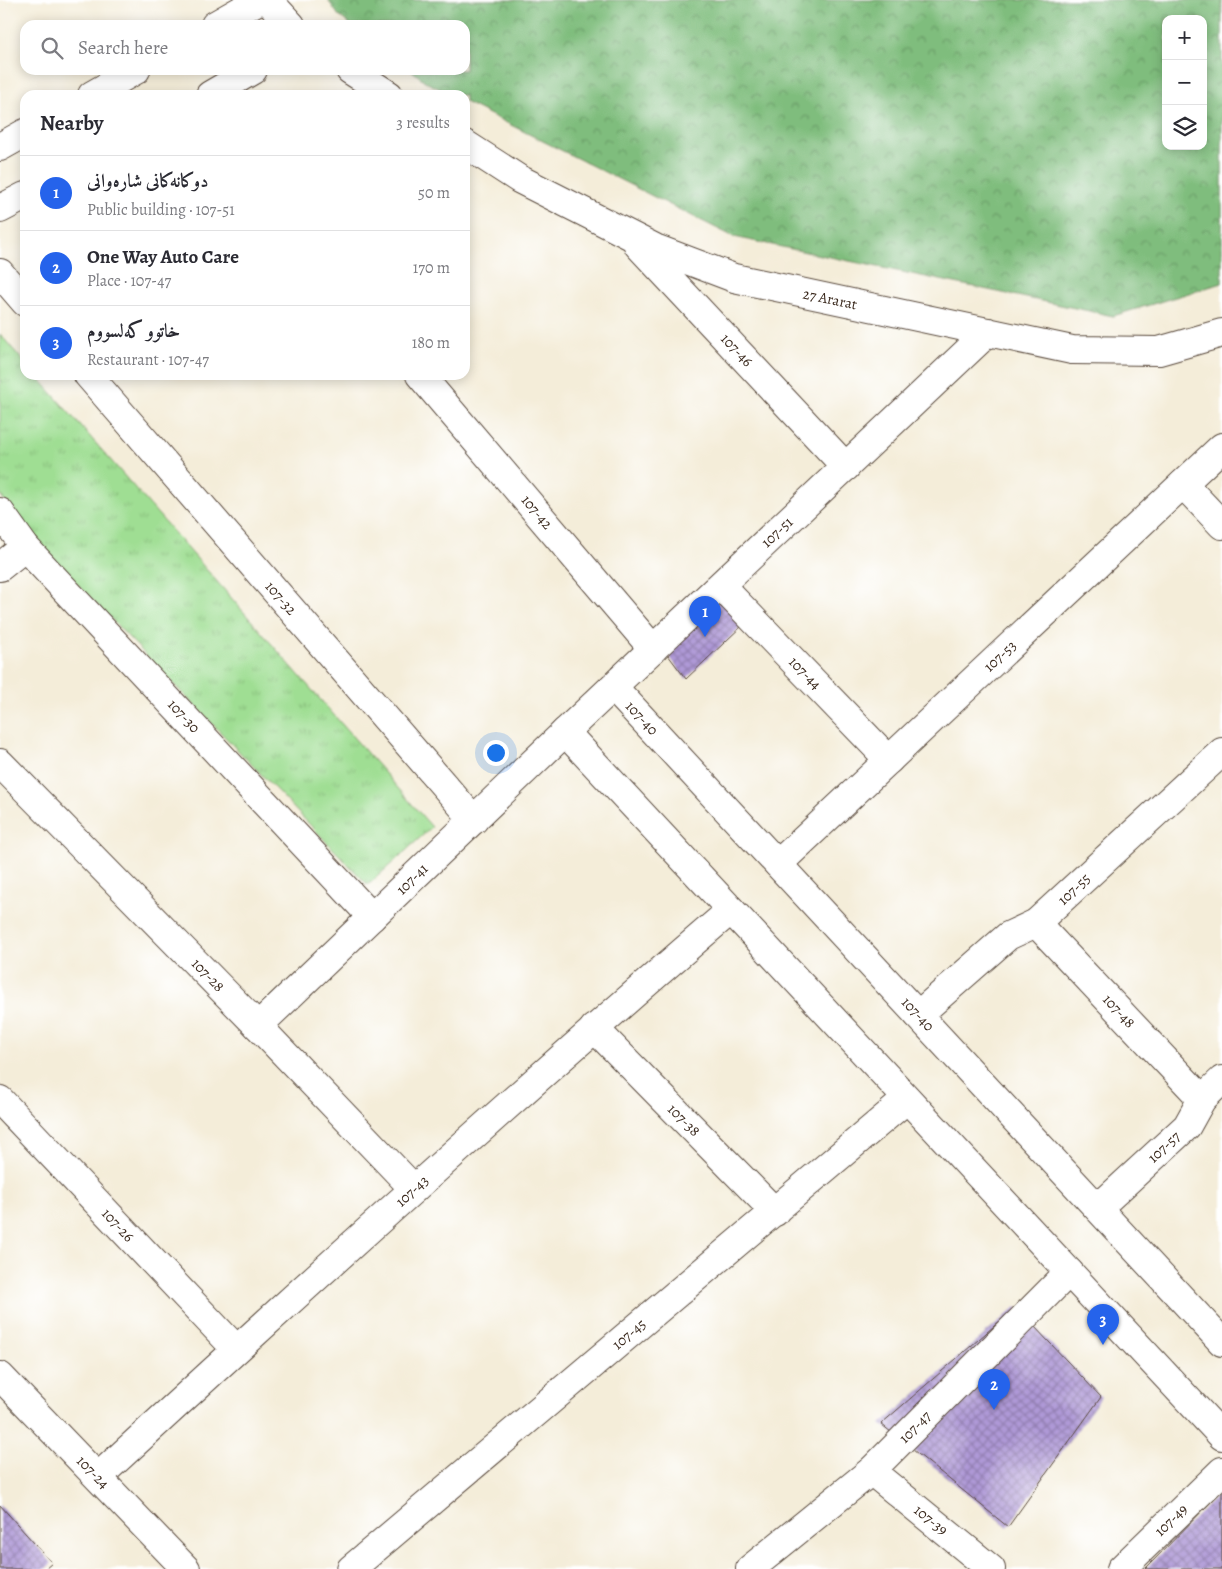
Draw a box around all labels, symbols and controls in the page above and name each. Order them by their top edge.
map controls [1162,15,1207,150]
button: + [1162,15,1207,60]
search box [20,20,470,75]
icon: search [38,34,66,62]
text: Search here [78,35,168,61]
button: − [1162,60,1207,105]
button: layers [1162,105,1207,150]
text: Nearby [40,109,103,137]
text: 3 results [396,112,450,134]
text: دوکانەکانی شارەوانی [87,168,209,194]
text: 1 [53,182,59,204]
text: 50 m [418,182,450,204]
text: Public building · 107-51 [87,199,235,221]
text: One Way Auto Care [87,244,239,270]
text: 2 [52,257,60,279]
text: 170 m [413,257,450,279]
text: Place · 107-47 [87,270,171,292]
street label: 27 Ararat [801,284,859,315]
text: خاتوو کەلسووم [87,318,180,344]
street label: 107-46 [716,329,758,371]
text: 3 [53,332,59,354]
text: 180 m [412,332,450,354]
text: Restaurant · 107-47 [87,349,209,371]
street label: 107-42 [517,491,557,533]
street label: 107-51 [757,512,797,552]
street label: 107-32 [261,577,301,619]
pin: 1 [689,596,721,637]
street label: 107-53 [979,636,1021,676]
street label: 107-44 [784,652,826,694]
street label: 107-30 [163,695,205,737]
street label: 107-40 [621,697,663,739]
your location [483,740,509,766]
street label: 107-41 [392,859,432,899]
street label: 107-55 [1053,869,1095,909]
street label: 107-28 [187,954,229,996]
street label: 107-48 [1098,990,1140,1032]
street label: 107-40 [897,993,939,1035]
street label: 107-38 [663,1099,705,1141]
street label: 107-57 [1143,1126,1185,1167]
street label: 107-43 [391,1171,433,1211]
street label: 107-26 [97,1204,139,1246]
pin: 3 [1087,1304,1119,1345]
street label: 107-45 [608,1314,650,1354]
pin: 2 [978,1369,1010,1410]
street label: 107-47 [894,1406,936,1448]
street label: 107-24 [72,1451,114,1493]
street label: 107-49 [1150,1499,1192,1541]
street label: 107-39 [910,1500,952,1540]

